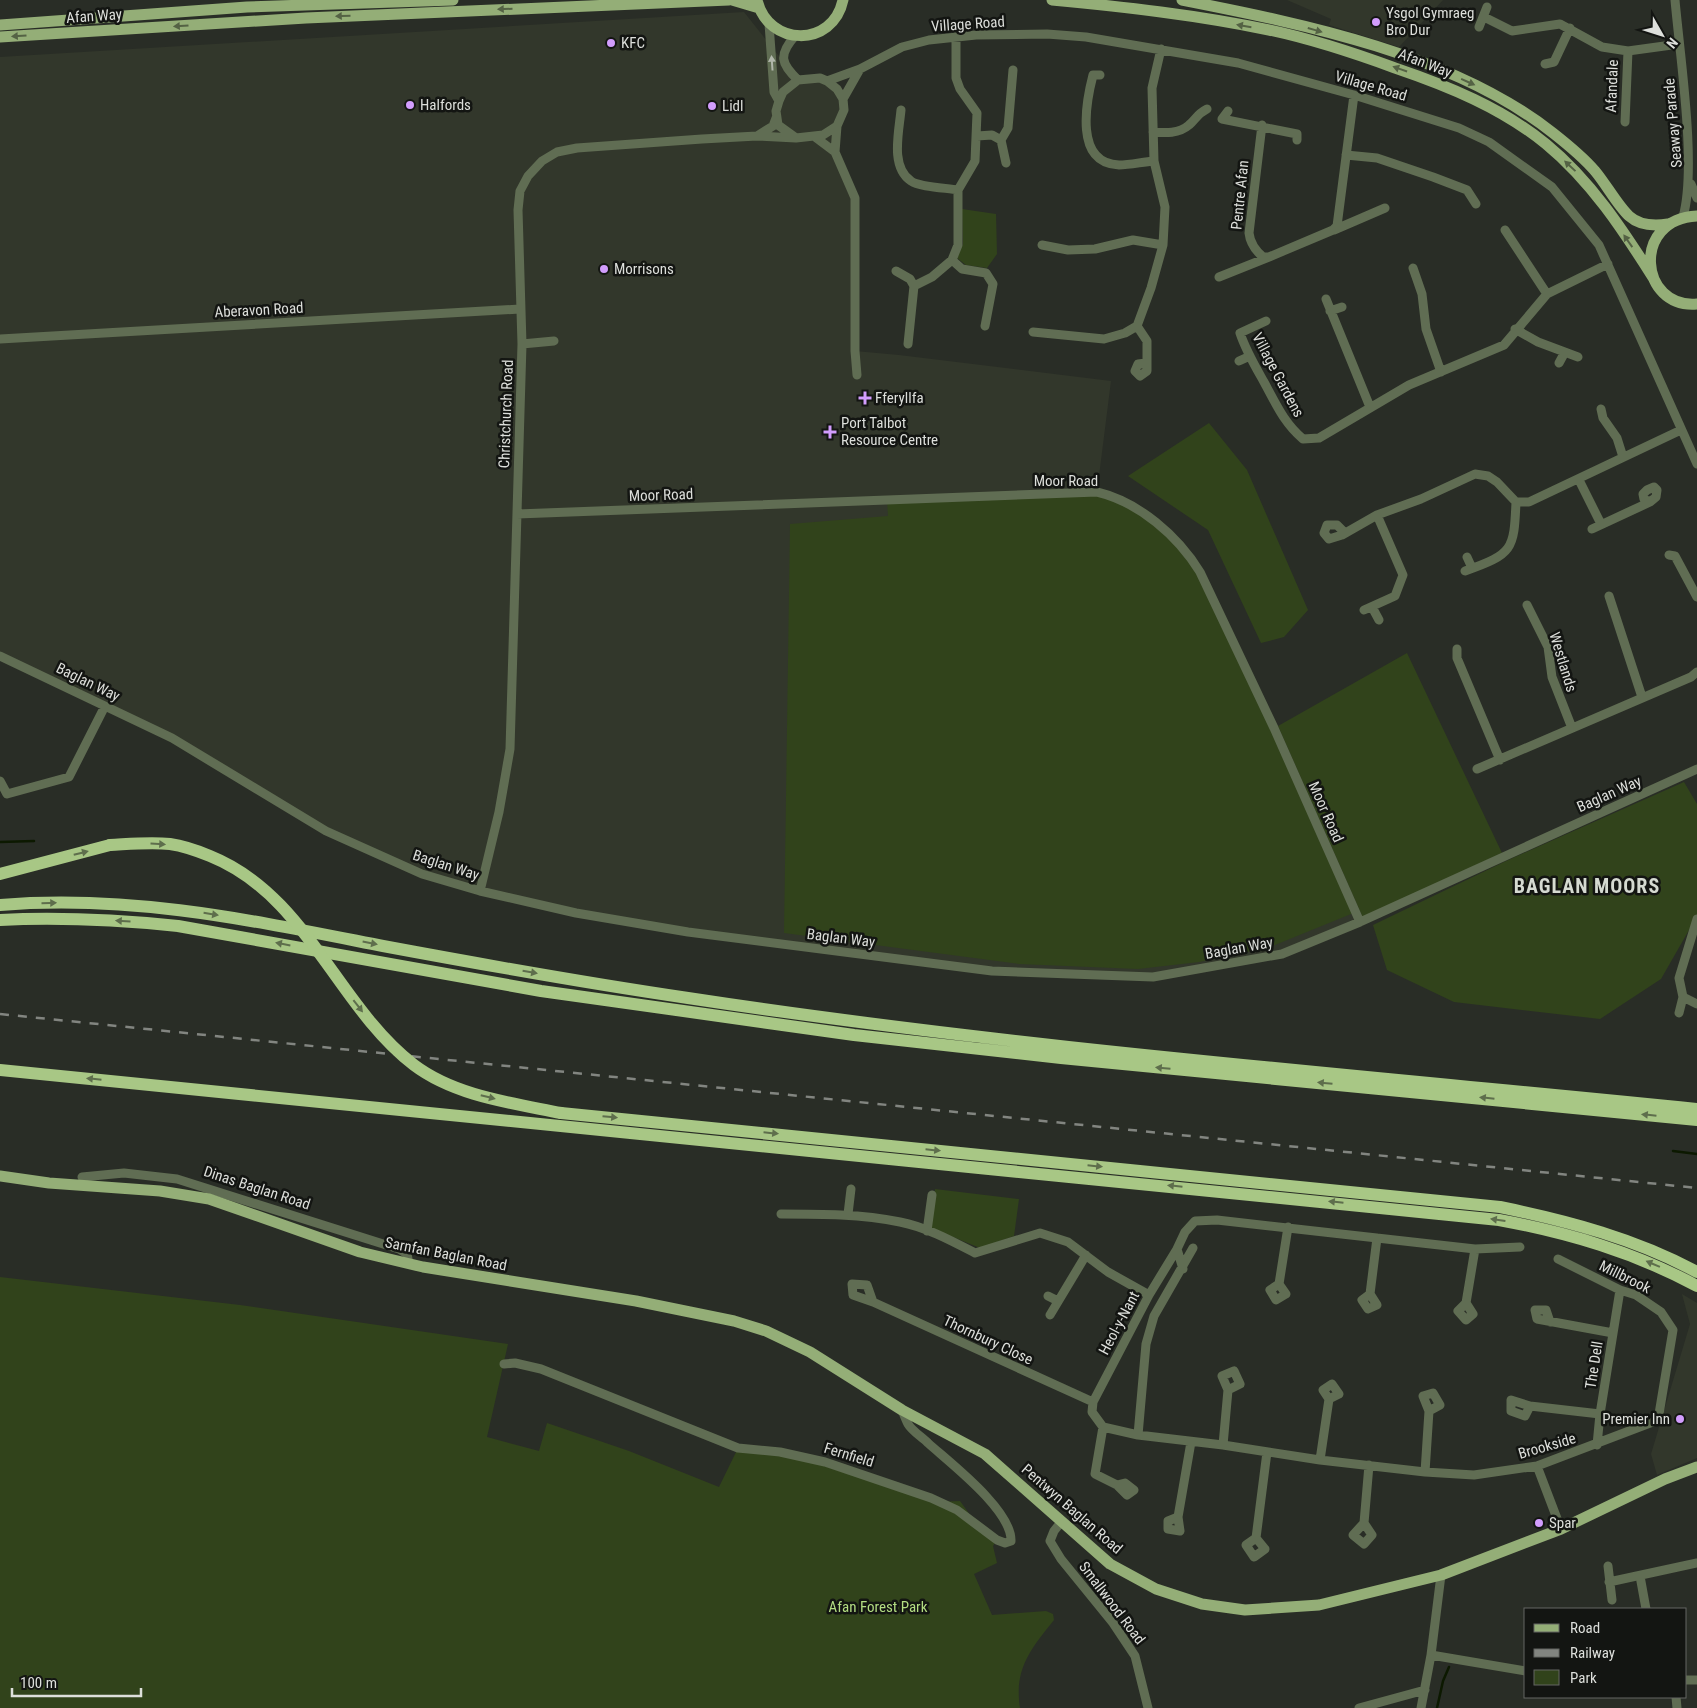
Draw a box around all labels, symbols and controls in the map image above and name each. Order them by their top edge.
place label: Ysgol Gymraeg Bro Dur [1386,4,1474,39]
street label: Afan Way [66,5,122,27]
one-way arrow [497,6,513,14]
north arrow [1637,10,1687,60]
one-way arrow [335,12,351,20]
street label: Village Road [931,12,1005,36]
marker: Ysgol Gymraeg Bro Dur [1370,16,1382,28]
one-way arrow [1235,21,1251,29]
one-way arrow [173,22,189,30]
one-way arrow [1307,26,1322,34]
one-way arrow [10,32,26,40]
place label: KFC [621,34,645,52]
text: N [1663,35,1681,52]
marker: KFC [605,37,617,49]
street label: Afan Way [1396,45,1454,81]
one-way arrow [767,55,775,71]
street label: Afandale [1602,59,1622,113]
one-way arrow [1392,65,1407,73]
street label: Village Road [1333,67,1409,105]
street label: Seaway Parade [1660,77,1686,169]
one-way arrow [1461,79,1475,87]
place label: Halfords [420,96,471,114]
place label: Lidl [722,97,743,115]
marker: Halfords [404,99,416,111]
marker: Lidl [706,100,718,112]
street label: Pentre Afan [1227,159,1253,231]
one-way arrow [1564,160,1576,172]
one-way arrow [1623,234,1633,247]
place label: Morrisons [614,260,674,278]
marker: Morrisons [598,263,610,275]
street label: Aberavon Road [214,299,304,321]
street label: Village Gardens [1248,330,1308,420]
street label: Christchurch Road [495,359,517,469]
place label: Fferyllfa [875,389,924,407]
marker: Fferyllfa [859,392,871,404]
place label: Port Talbot Resource Centre [841,414,938,449]
marker: Port Talbot Resource Centre [823,425,837,439]
street label: Moor Road [1034,472,1098,490]
street label: Moor Road [628,485,694,505]
street label: Westlands [1545,630,1581,694]
street label: Baglan Way [53,659,123,705]
street label: Baglan Way [1574,772,1644,816]
street label: Moor Road [1305,779,1347,845]
one-way arrow [151,840,167,848]
street label: Baglan Way [411,846,481,884]
one-way arrow [74,848,89,856]
district label: BAGLAN MOORS [1514,874,1660,898]
one-way arrow [41,899,57,907]
one-way arrow [203,910,219,918]
one-way arrow [114,916,130,924]
street label: Baglan Way [806,925,876,951]
street label: Baglan Way [1204,933,1274,963]
one-way arrow [275,940,291,948]
one-way arrow [363,940,379,948]
one-way arrow [522,969,538,977]
one-way arrow [353,999,363,1013]
one-way arrow [1155,1064,1171,1072]
one-way arrow [86,1075,102,1083]
one-way arrow [1317,1079,1333,1087]
one-way arrow [480,1093,495,1101]
one-way arrow [1479,1094,1495,1102]
one-way arrow [1640,1111,1656,1119]
one-way arrow [602,1114,618,1122]
one-way arrow [764,1130,780,1138]
one-way arrow [925,1146,941,1154]
street label: Dinas Baglan Road [201,1162,313,1214]
one-way arrow [1087,1162,1103,1170]
one-way arrow [1166,1181,1182,1189]
one-way arrow [1328,1198,1344,1206]
one-way arrow [1489,1215,1505,1223]
street label: Sarnfan Baglan Road [384,1233,508,1275]
street label: Millbrook [1596,1257,1654,1297]
one-way arrow [1646,1260,1661,1267]
street label: Heol-y-Nant [1095,1288,1143,1358]
street label: Thornbury Close [940,1311,1036,1369]
street label: The Dell [1581,1340,1607,1390]
place label: Premier Inn [1602,1410,1670,1428]
marker: Premier Inn [1674,1413,1686,1425]
street label: Brookside [1516,1429,1578,1463]
street label: Fernfield [822,1439,876,1471]
street label: Pentwyn Baglan Road [1018,1460,1126,1558]
place label: Spar [1549,1514,1576,1532]
marker: Spar [1533,1517,1545,1529]
street label: Smallwood Road [1075,1558,1149,1648]
park label: Afan Forest Park [829,1598,928,1616]
legend [1524,1608,1687,1698]
text: Road [1570,1619,1600,1637]
text: Railway [1570,1644,1615,1662]
scale bar [12,1666,141,1698]
text: Park [1570,1669,1597,1687]
text: 100 m [20,1674,57,1692]

